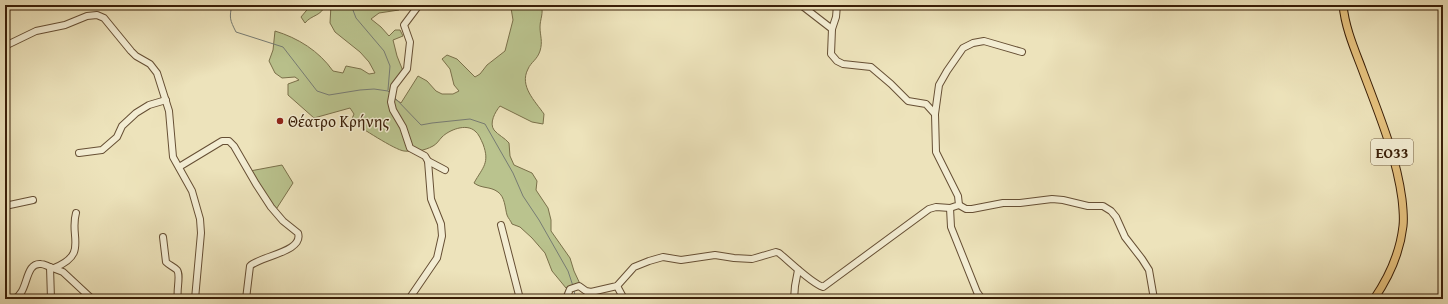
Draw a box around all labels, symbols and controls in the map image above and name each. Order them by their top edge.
place label: Θέατρο Κρήνης [288,109,390,133]
marker: Θέατρο Κρήνης [275,116,285,126]
road number: ΕΟ33 [1371,139,1413,165]

